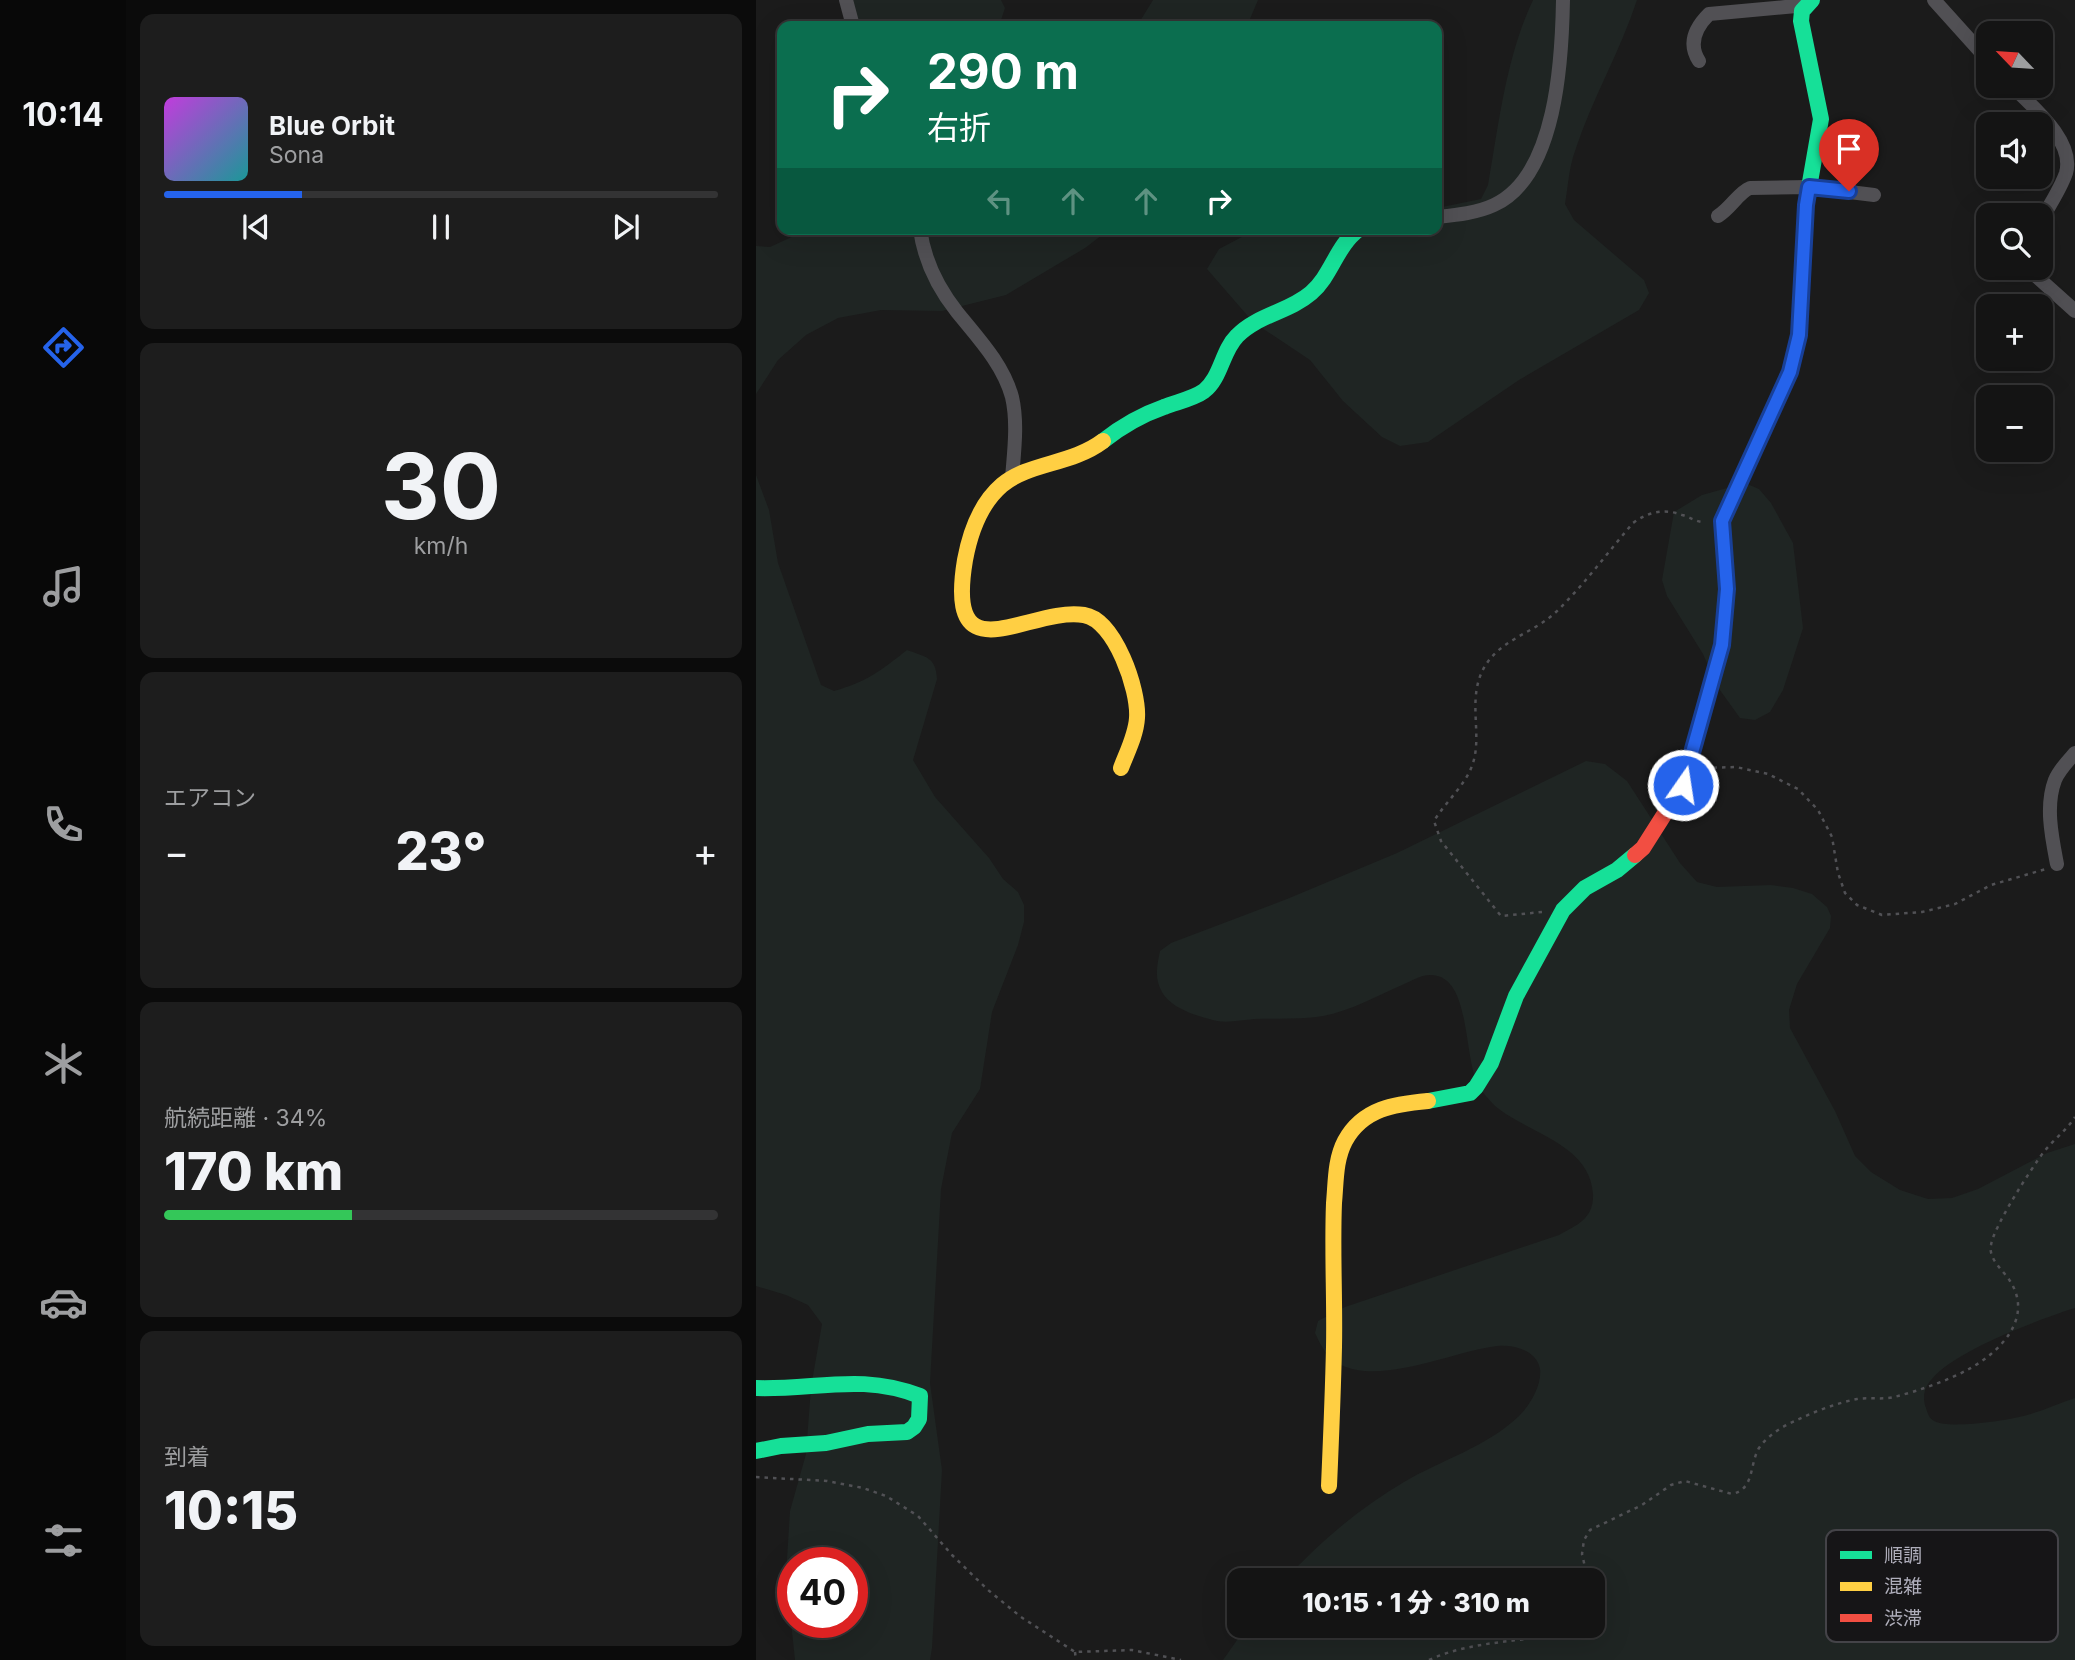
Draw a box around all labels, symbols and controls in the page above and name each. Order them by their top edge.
north arrow [1976,21,2053,98]
map controls [1976,21,2053,462]
text: 290 m [927,42,1079,101]
icon: right [812,49,903,140]
text: 10:14 [22,95,104,134]
text: 右折 [927,108,991,147]
text: Blue Orbit [269,110,395,141]
button: sound [1976,112,2053,189]
pin [1819,119,1879,191]
icon: arrive [1830,130,1868,168]
text: Sona [269,141,324,169]
icon: left [981,182,1019,220]
icon: ahead [1054,182,1092,220]
icon: ahead [1127,182,1165,220]
icon: right [1200,182,1238,220]
button: search [1976,203,2053,280]
icon: previous [237,208,275,246]
icon: pause [422,208,460,246]
icon: next [607,208,645,246]
button: + [1976,294,2053,371]
icon: directions [39,323,88,372]
button: − [1976,385,2053,462]
text: 30 [381,431,501,541]
text: km/h [414,532,468,560]
icon: music [39,562,88,611]
position arrow [1646,748,1720,822]
text: エアコン [164,784,256,812]
icon: phone [39,800,88,849]
text: 23° [395,820,487,883]
text: − [164,829,189,875]
text: + [693,829,718,875]
icon: climate [39,1039,88,1088]
text: 航続距離 · 34% [164,1104,327,1132]
text: 170 km [164,1140,343,1203]
icon: car [39,1278,88,1327]
text: 到着 [164,1443,210,1471]
text: 10:15 [164,1479,298,1542]
icon: filters [39,1516,88,1565]
legend [1826,1530,2058,1642]
text: 順調 [1884,1544,1922,1567]
speed limit sign: 40 [777,1547,868,1638]
text: 混雑 [1884,1575,1922,1598]
text: 10:15 · 1 分 · 310 m [1302,1587,1530,1618]
text: 渋滞 [1884,1607,1922,1630]

